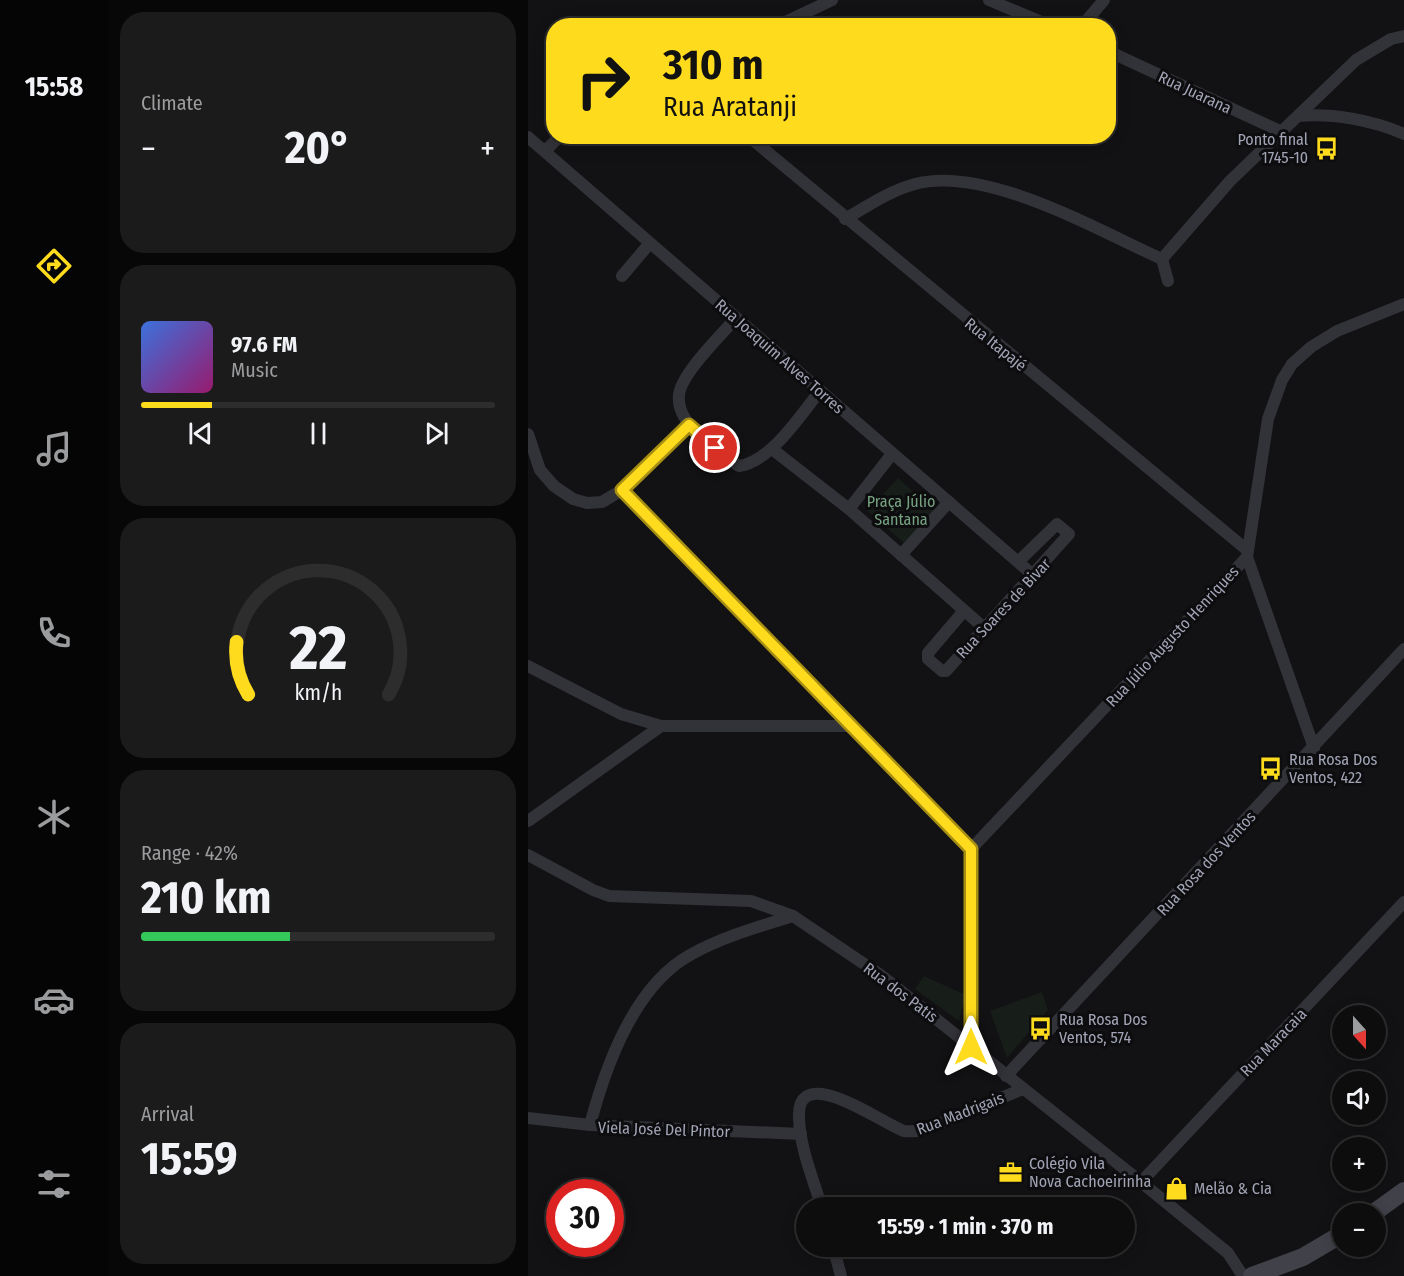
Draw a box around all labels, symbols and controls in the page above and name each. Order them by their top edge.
text: 310 m [663,40,764,90]
icon: right [564,42,642,120]
street label: Rua Juarana [1155,67,1235,118]
text: 15:58 [25,71,83,103]
text: Climate [141,91,203,115]
text: Rua Aratanji [663,91,797,123]
text: 20° [285,121,351,175]
text: − [141,129,156,169]
text: + [480,129,495,169]
place label: Ponto final 1745-10 [1237,130,1308,167]
bus stop icon: Ponto final 1745-10 [1313,135,1339,161]
icon: directions [33,245,75,287]
street label: Rua Joaquim Alves Torres [711,295,848,418]
street label: Rua Itapajé [961,314,1030,375]
text: 97.6 FM [231,331,297,358]
text: Music [231,358,278,382]
icon: previous [184,417,217,450]
icon: pause [302,417,335,450]
icon: next [420,417,453,450]
pin [689,422,740,473]
icon: music [33,428,75,470]
icon: arrive [698,431,731,464]
park label: Praça Júlio Santana [867,492,935,529]
street label: Rua Soares de Bivar [952,554,1055,662]
street label: Rua Júlio Augusto Henriques [1102,562,1243,711]
text: 22 [288,611,347,686]
icon: phone [33,612,75,654]
text: km/h [294,680,342,706]
place label: Rua Rosa Dos Ventos, 422 [1289,750,1378,787]
bus stop icon: Rua Rosa Dos Ventos, 422 [1258,755,1284,781]
icon: climate [33,796,75,838]
street label: Rua Rosa dos Ventos [1153,807,1260,919]
text: Range · 42% [141,841,238,865]
text: 210 km [141,871,271,925]
street label: Rua dos Patis [860,958,942,1026]
icon: car [33,979,75,1021]
street label: Rua Maracaia [1236,1004,1311,1080]
north arrow [1332,1005,1386,1059]
map controls [1332,1005,1386,1257]
place label: Rua Rosa Dos Ventos, 574 [1059,1010,1148,1047]
position arrow [939,1015,1003,1079]
bus stop icon: Rua Rosa Dos Ventos, 574 [1028,1015,1054,1041]
button: sound [1332,1071,1386,1125]
street label: Rua Madrigais [914,1088,1007,1139]
text: Arrival [141,1102,194,1126]
street label: Viela José Del Pintor [598,1118,731,1141]
text: 15:59 [141,1132,237,1186]
button: + [1332,1137,1386,1191]
place label: Colégio Vila Nova Cachoeirinha [1029,1154,1151,1191]
office icon: Colégio Vila Nova Cachoeirinha [998,1159,1024,1185]
icon: filters [33,1163,75,1205]
shop icon: Melão & Cia [1163,1175,1189,1201]
speed limit sign: 30 [546,1179,624,1257]
place label: Melão & Cia [1194,1179,1272,1198]
button: − [1332,1203,1386,1257]
text: 15:59 · 1 min · 370 m [877,1213,1054,1240]

